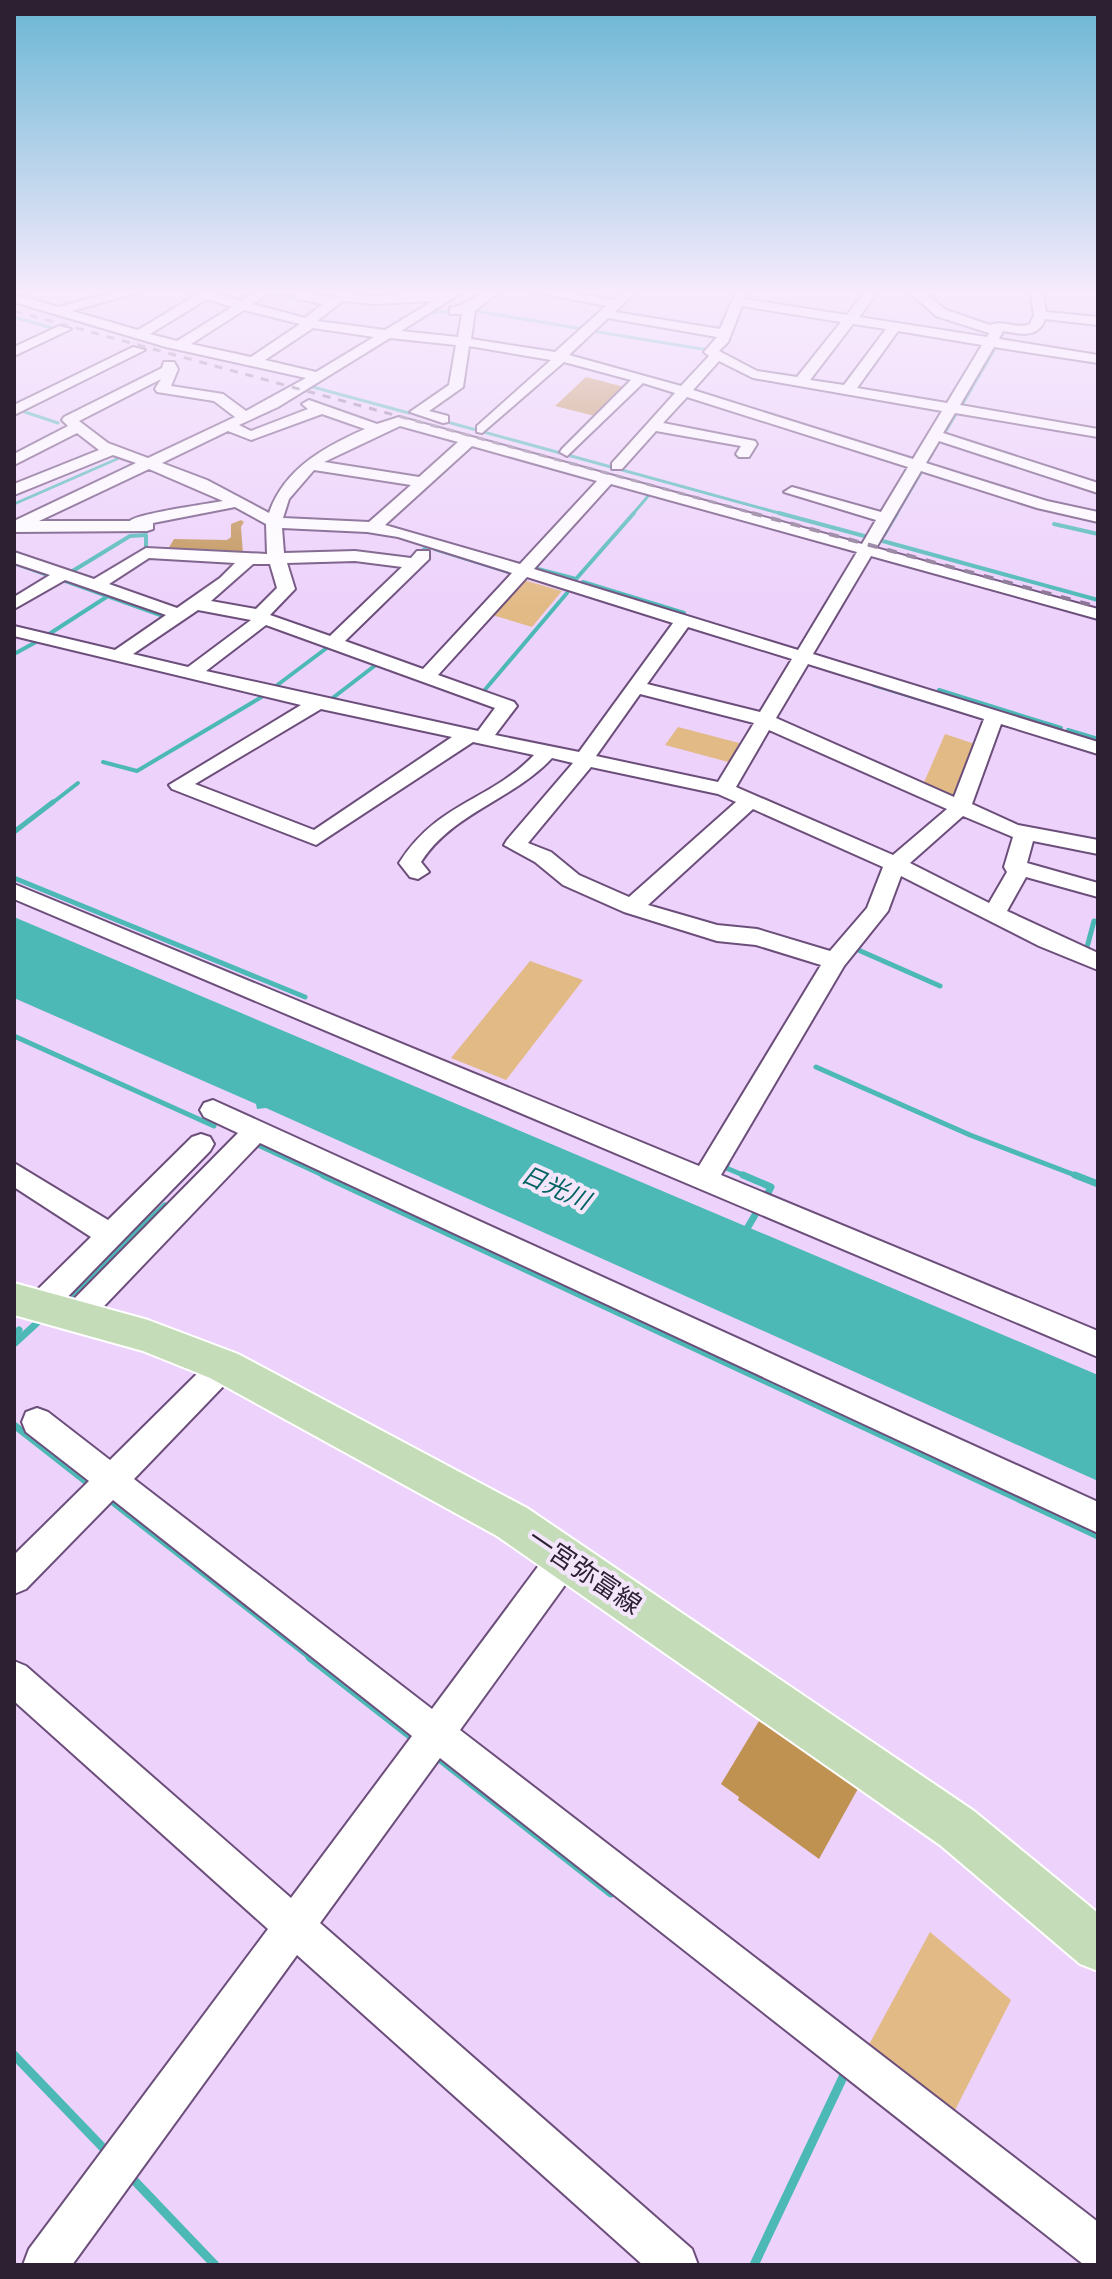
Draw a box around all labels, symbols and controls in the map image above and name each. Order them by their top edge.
water label: 日光川 [517,1159,598,1217]
street label: 一宮弥富線 [522,1521,648,1621]

